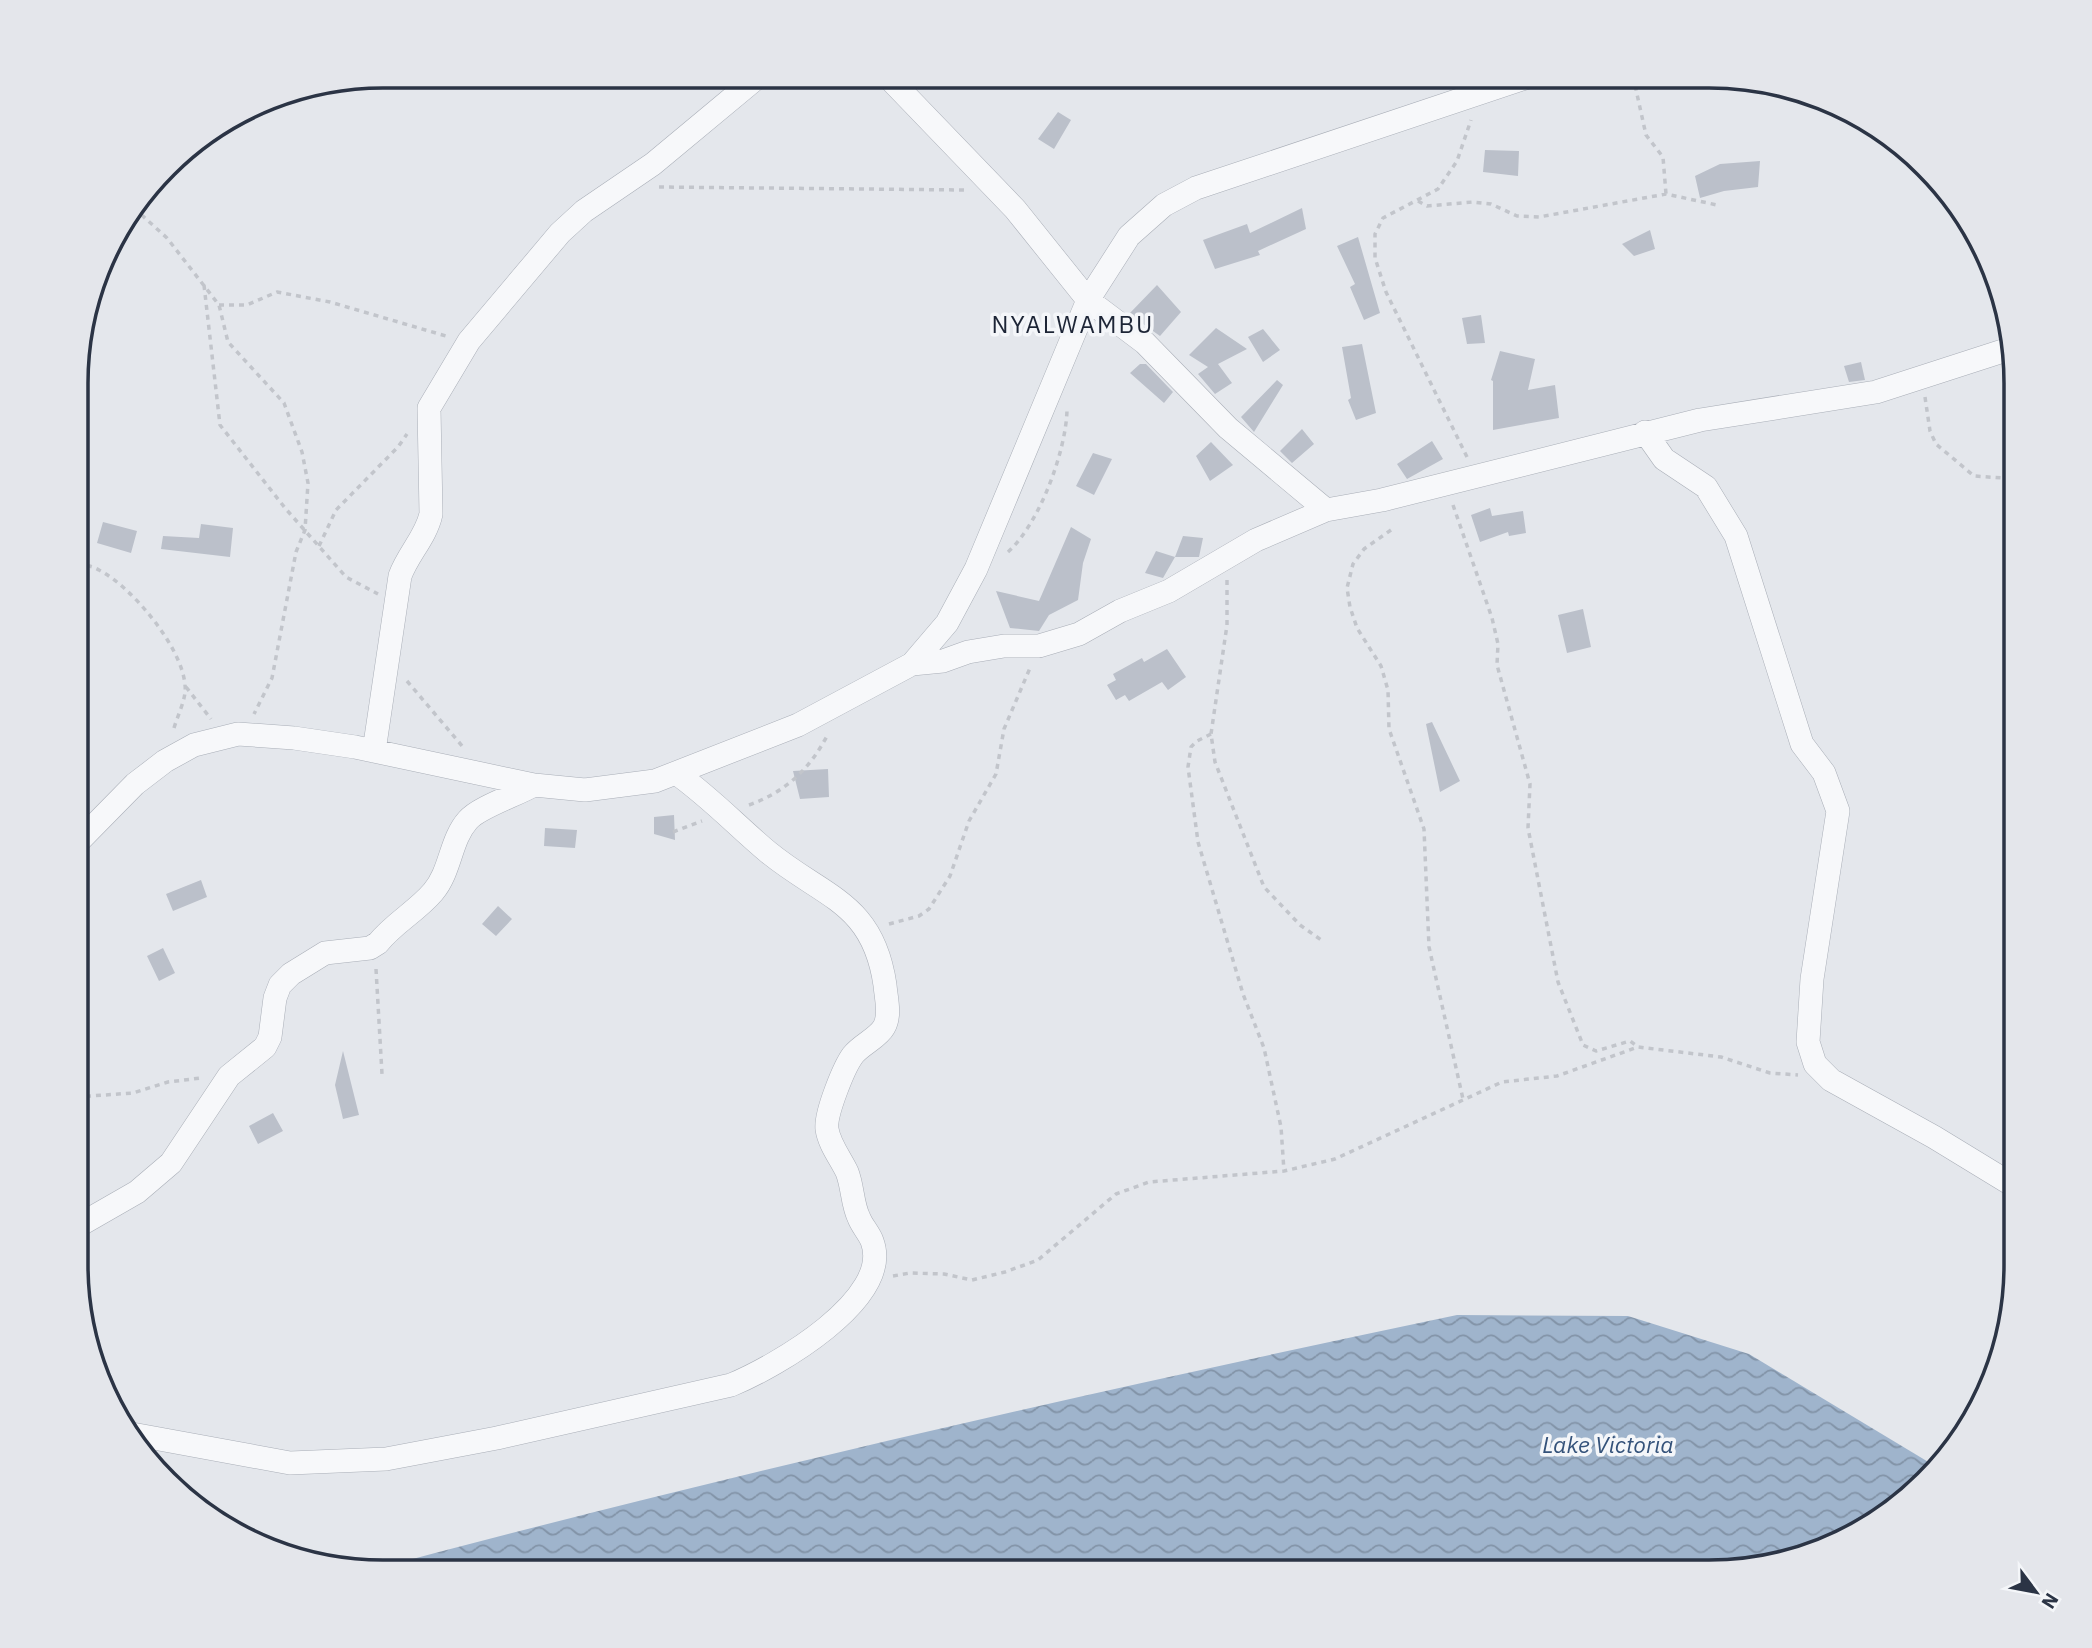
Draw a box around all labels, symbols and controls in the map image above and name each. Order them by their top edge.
district label: NYALWAMBU [992,308,1154,340]
water label: Lake Victoria [1542,1429,1674,1459]
north arrow [2001,1557,2071,1627]
text: N [2037,1589,2064,1613]

